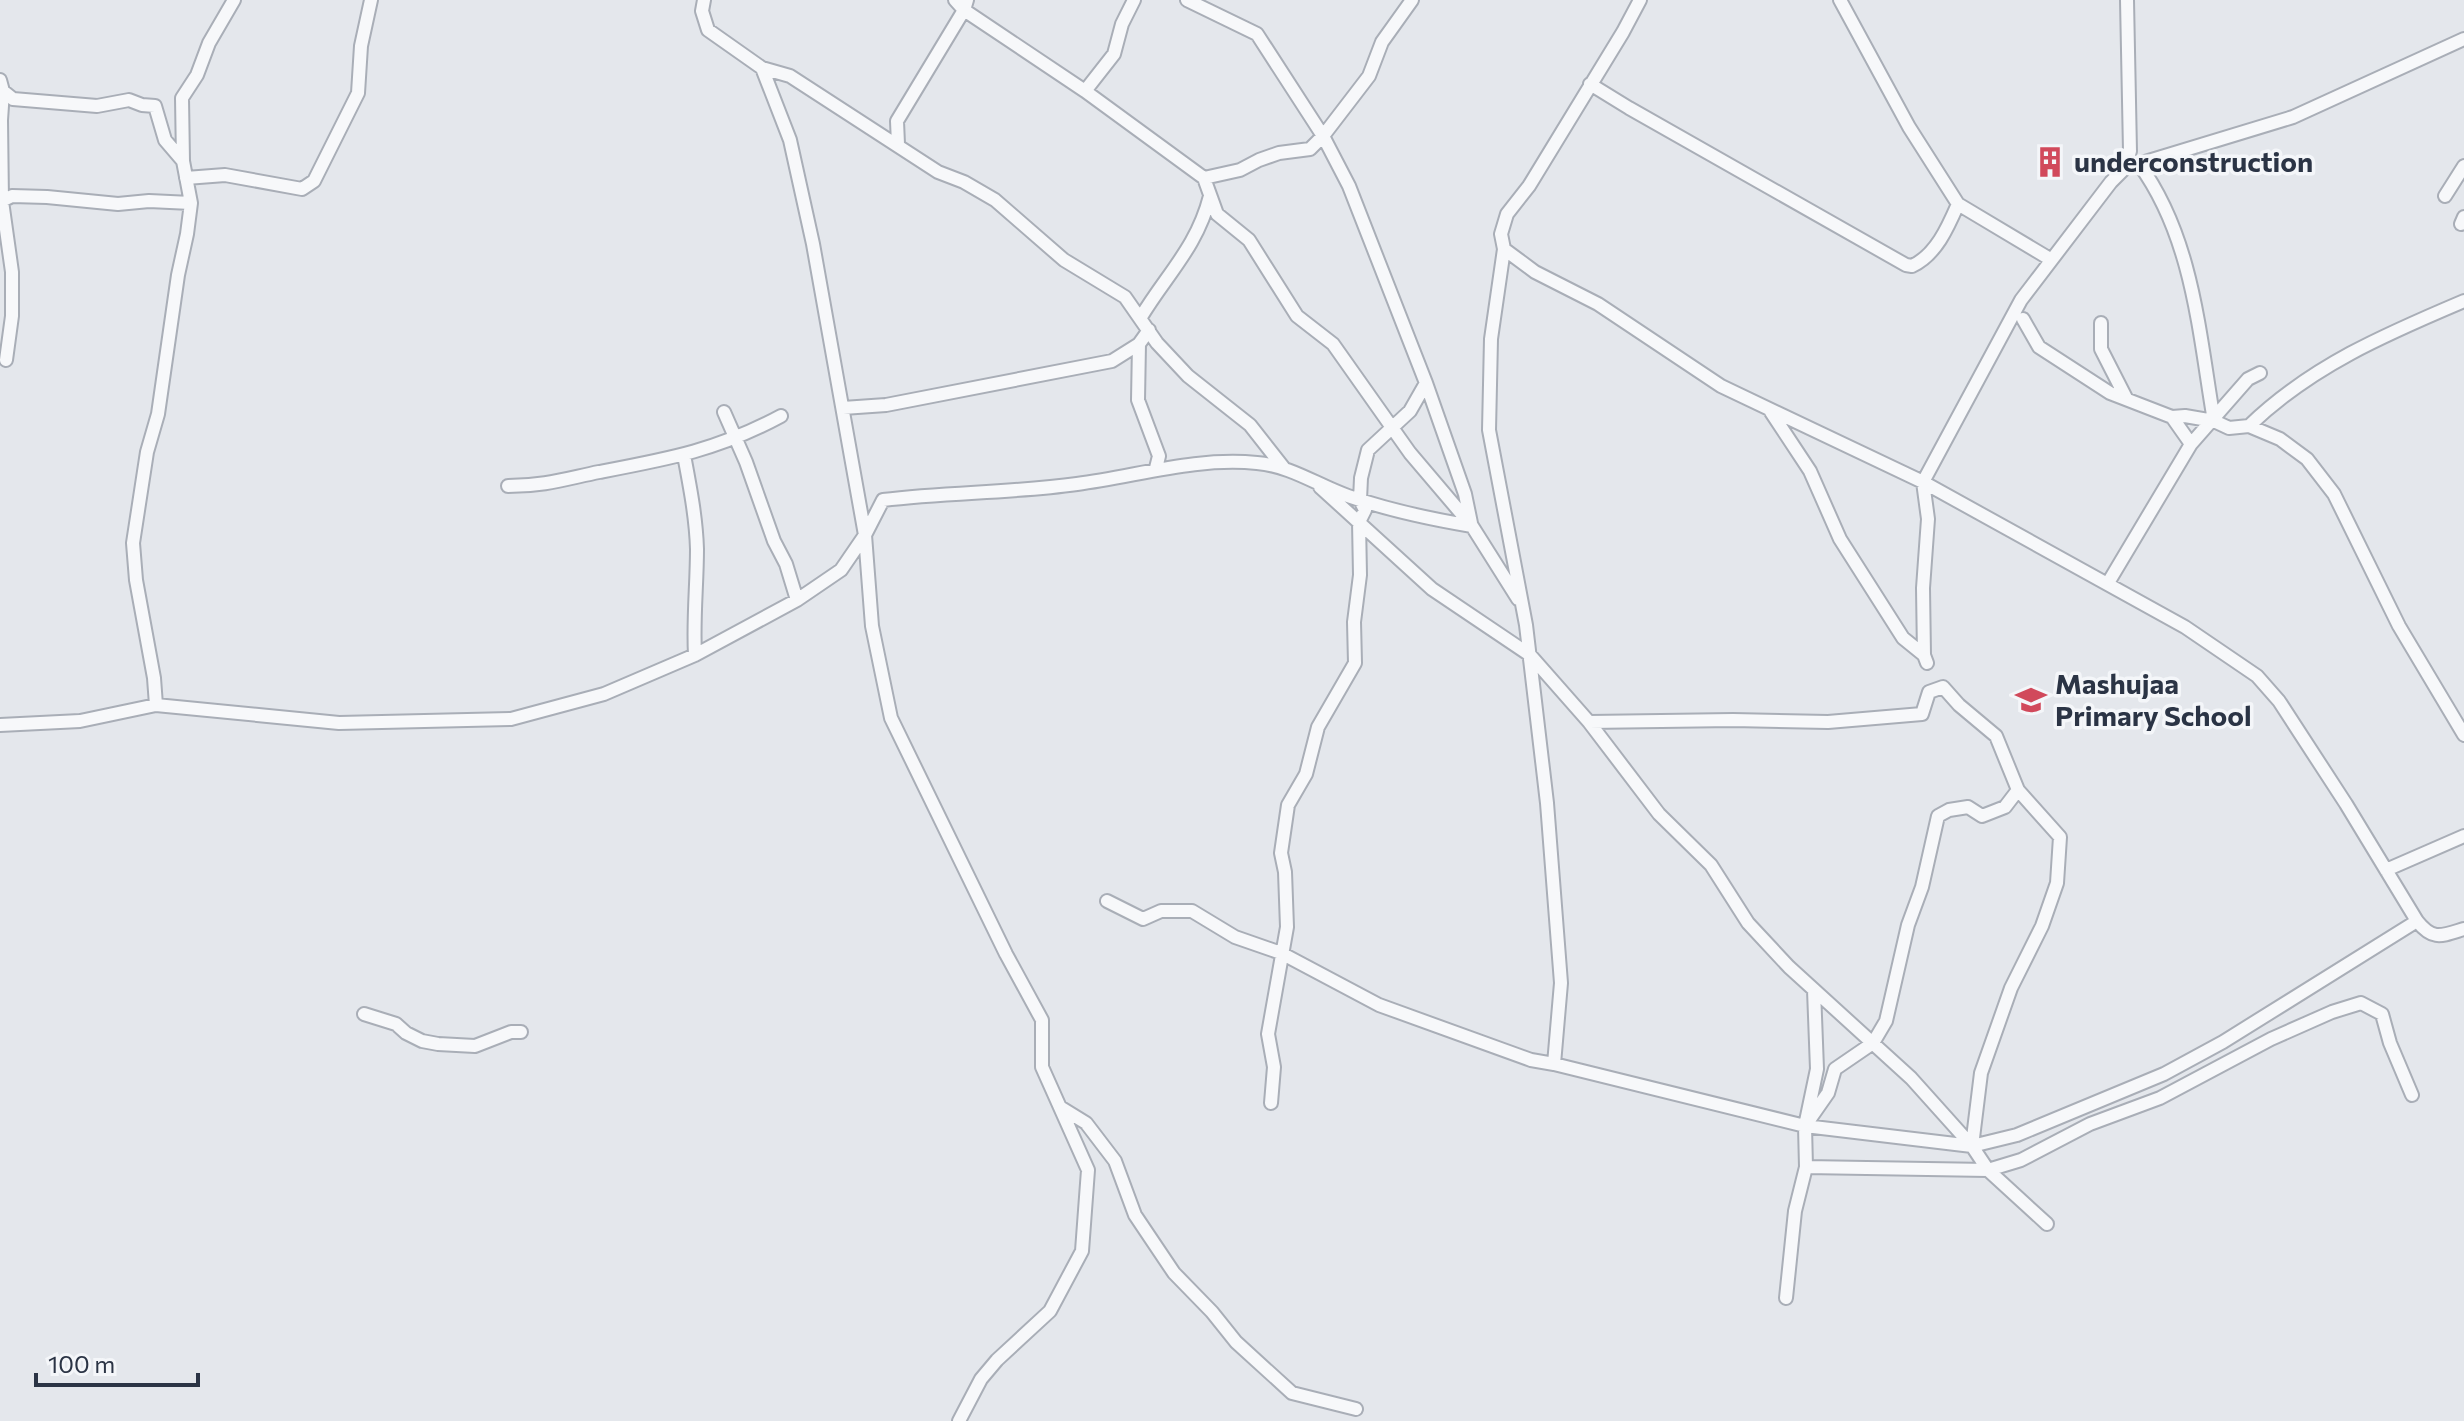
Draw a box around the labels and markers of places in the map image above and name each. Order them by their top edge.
place label: underconstruction [2074,144,2313,178]
building icon: underconstruction [2033,145,2067,179]
place label: Mashujaa Primary School [2055,666,2252,732]
school or university icon: Mashujaa Primary School [2014,683,2048,717]

